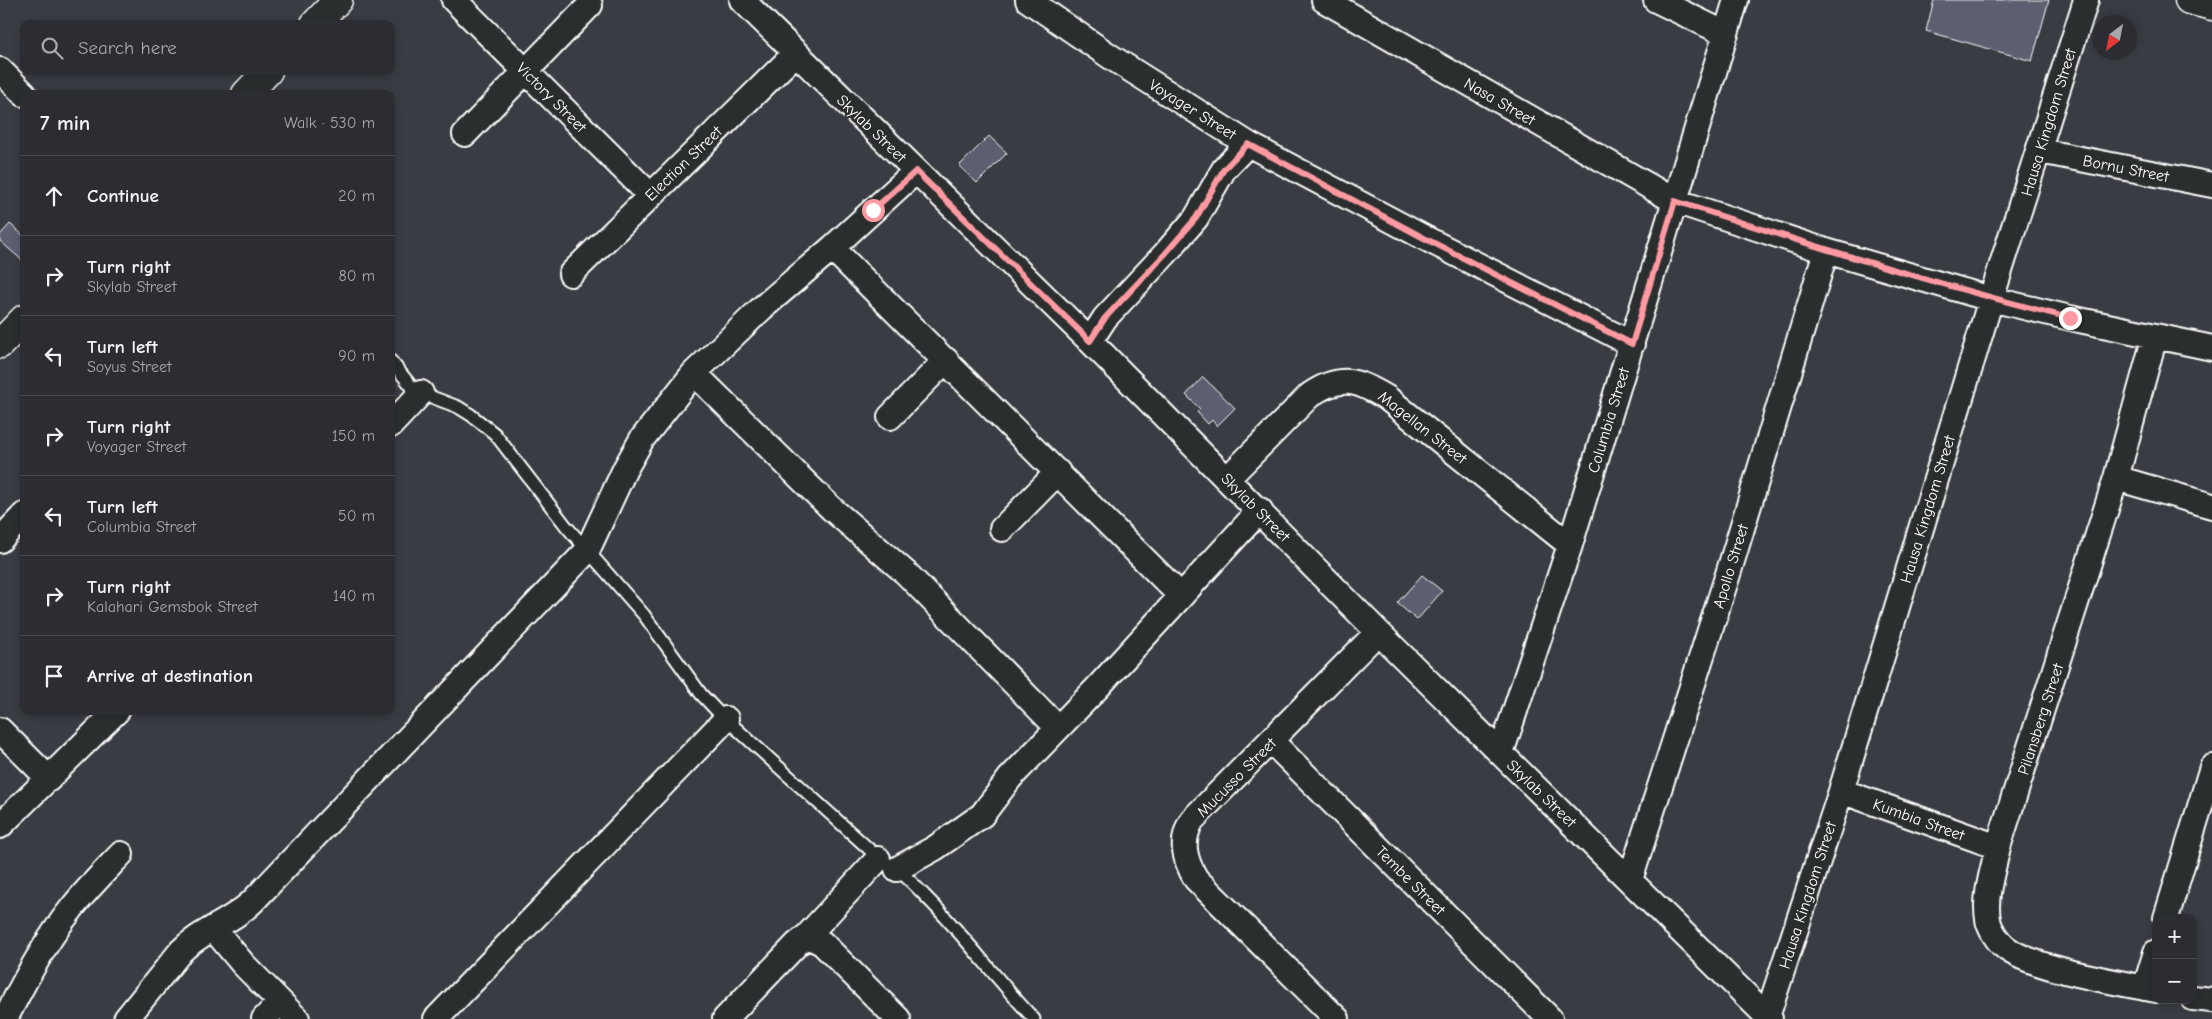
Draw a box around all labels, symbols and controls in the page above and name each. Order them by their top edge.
north arrow [2092,15,2137,60]
search box [20,20,395,75]
icon: search [38,34,66,62]
text: Search here [78,37,177,59]
street label: Hausa Kingdom Street [2018,46,2080,198]
street label: Victory Street [513,59,590,137]
street label: Nasa Street [1461,74,1539,130]
street label: Voyager Street [1146,76,1240,144]
street label: Skylab Street [833,91,910,167]
text: 7 min [40,111,90,135]
text: Walk · 530 m [284,114,375,132]
street label: Election Street [642,122,726,205]
street label: Bornu Street [2081,152,2171,186]
icon: ahead [40,182,68,210]
text: Continue [87,185,159,207]
text: 20 m [338,187,375,205]
route start [862,199,885,222]
text: Turn right [87,256,171,278]
icon: right [40,262,68,290]
text: 80 m [338,267,375,285]
text: Skylab Street [87,278,176,296]
route end [2059,307,2082,330]
text: Turn left [87,336,158,358]
icon: left [40,342,68,370]
text: 90 m [338,347,375,365]
text: Soyus Street [87,358,172,376]
street label: Columbia Street [1584,365,1634,475]
street label: Magellan Street [1374,388,1471,468]
text: Turn right [87,416,171,438]
icon: right [40,422,68,450]
text: 150 m [332,427,375,445]
street label: Hausa Kingdom Street [1897,433,1959,585]
text: Voyager Street [87,438,186,456]
street label: Skylab Street [1217,470,1294,546]
text: Turn left [87,496,158,518]
icon: left [40,502,68,530]
text: 50 m [338,507,375,525]
text: Columbia Street [87,518,196,536]
street label: Apollo Street [1710,522,1752,611]
text: Turn right [87,576,171,598]
icon: right [40,582,68,610]
text: 140 m [333,587,375,605]
text: Kalahari Gemsbok Street [87,598,258,616]
street label: Pilansberg Street [2014,661,2068,777]
icon: arrive [40,662,68,690]
text: Arrive at destination [87,665,253,687]
street label: Mucusso Street [1193,734,1280,821]
street label: Skylab Street [1503,756,1580,832]
street label: Kumbia Street [1870,795,1967,845]
street label: Hausa Kingdom Street [1776,819,1840,971]
street label: Tembe Street [1372,842,1449,919]
map controls [2152,914,2197,1004]
button: + [2152,914,2197,959]
button: − [2152,959,2197,1004]

